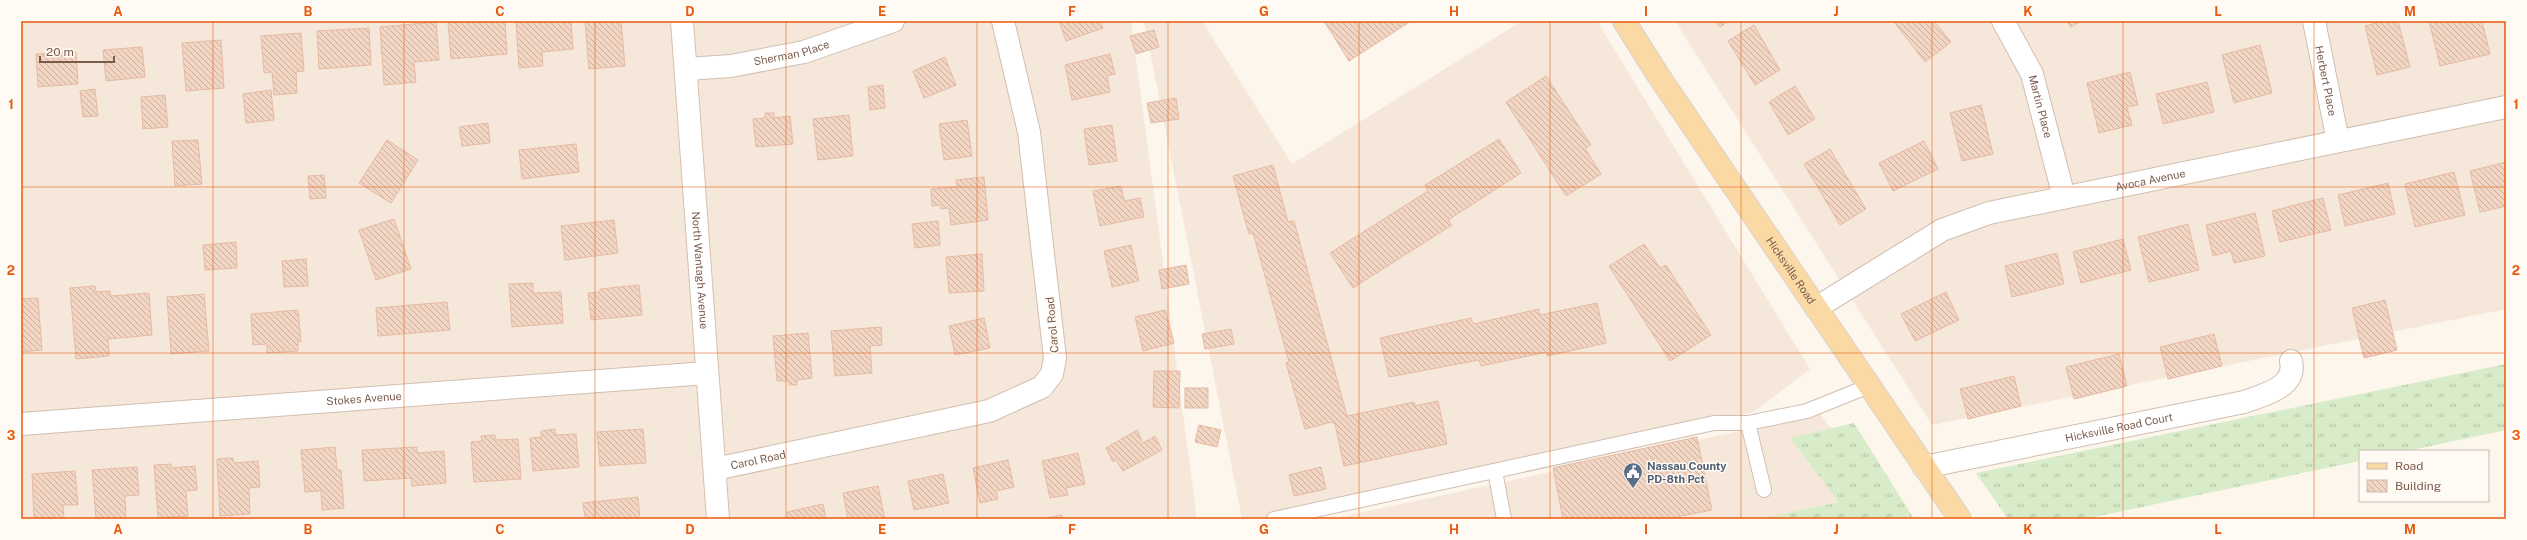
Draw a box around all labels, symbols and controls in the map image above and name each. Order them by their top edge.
text: A [113,4,123,19]
text: B [304,4,313,19]
text: C [495,4,505,19]
text: D [685,4,695,19]
text: E [878,4,886,19]
text: F [1068,4,1076,19]
text: G [1259,4,1269,19]
text: H [1449,4,1459,19]
text: I [1644,4,1648,19]
text: J [1833,4,1839,19]
text: K [2023,4,2033,19]
text: L [2214,4,2222,19]
text: M [2404,4,2416,19]
scale bar [40,38,114,64]
street label: Sherman Place [753,38,831,68]
text: 20 m [46,45,74,59]
street label: Herbert Place [2313,45,2339,117]
street label: Martin Place [2027,74,2054,139]
text: 1 [8,97,14,112]
text: 1 [2513,97,2519,112]
street label: Avoca Avenue [2114,167,2187,193]
street label: North Wantagh Avenue [690,211,710,330]
street label: Hicksville Road [1764,235,1818,306]
text: 2 [7,263,15,278]
text: 2 [2512,263,2520,278]
street label: Carol Road [1044,297,1060,353]
street label: Stokes Avenue [326,390,402,407]
street label: Hicksville Road Court [2064,411,2174,444]
text: 3 [7,428,16,443]
text: 3 [2512,428,2521,443]
street label: Carol Road [729,448,787,472]
legend [2359,450,2489,502]
text: Road [2395,459,2423,473]
place label: Nassau County PD-8th Pct [1647,460,1727,485]
public building icon: Nassau County PD-8th Pct [1622,461,1644,489]
text: Building [2395,479,2441,493]
text: A [113,522,123,537]
text: B [304,522,313,537]
text: C [495,522,505,537]
text: D [685,522,695,537]
text: E [878,522,886,537]
text: F [1068,522,1076,537]
text: G [1259,522,1269,537]
text: H [1449,522,1459,537]
text: I [1644,522,1648,537]
text: J [1833,522,1839,537]
text: K [2023,522,2033,537]
text: L [2214,522,2222,537]
text: M [2404,522,2416,537]

